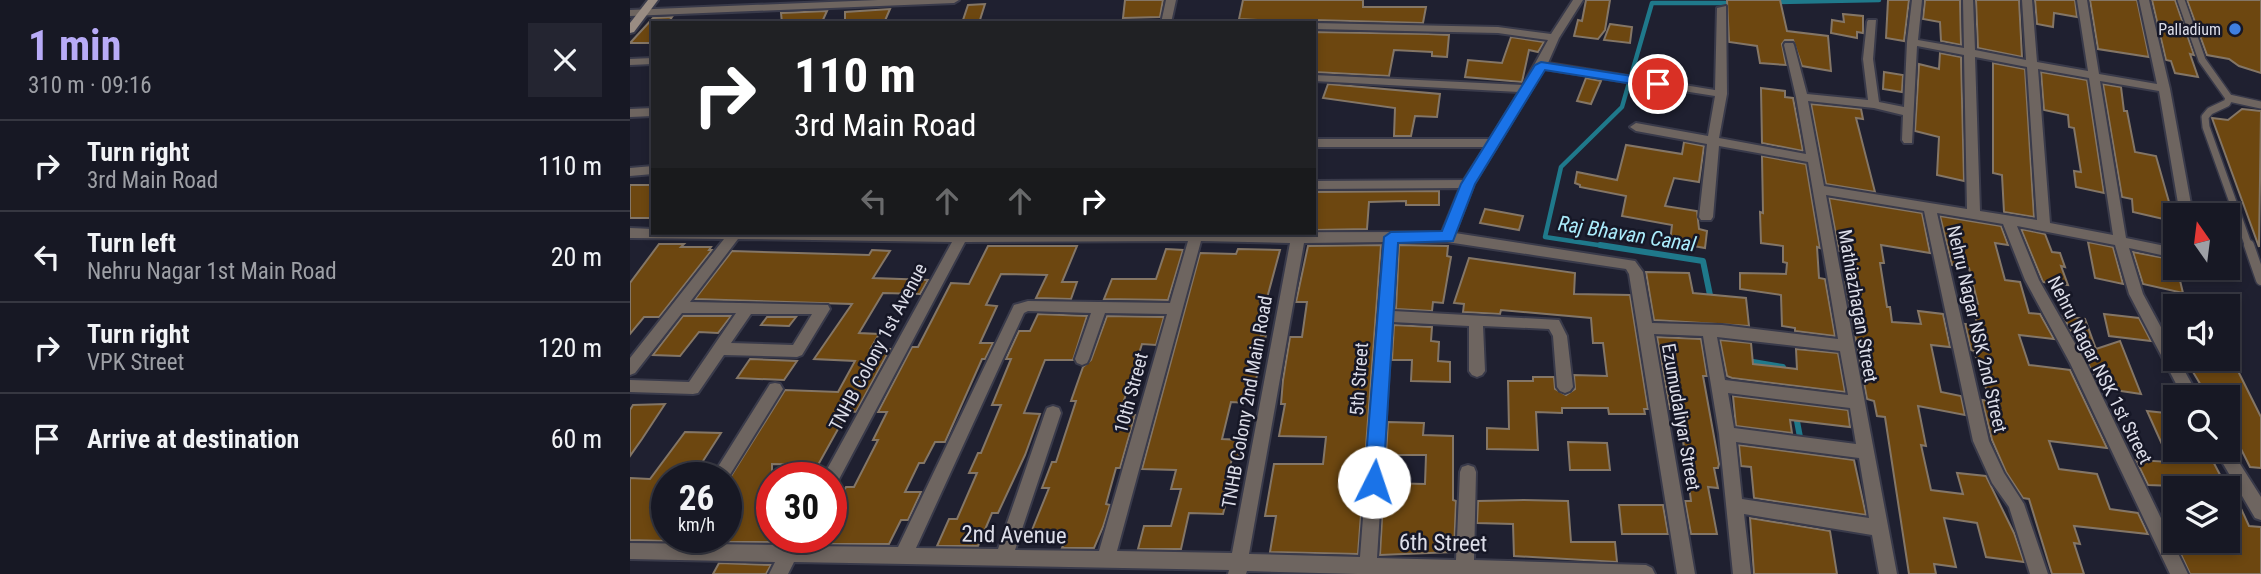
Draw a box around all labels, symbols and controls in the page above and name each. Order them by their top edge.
place label: Palladium [2158,20,2221,39]
text: 1 min [28,21,121,70]
marker: Palladium [2227,21,2243,37]
button: close [528,23,602,97]
text: 110 m [794,47,916,104]
icon: right [679,49,770,140]
pin [1628,54,1688,114]
icon: arrive [1639,65,1677,103]
text: 310 m · 09:16 [28,72,152,99]
text: 3rd Main Road [794,106,976,144]
text: Turn right [87,137,189,167]
icon: right [28,147,66,185]
text: 110 m [538,151,602,181]
text: 3rd Main Road [87,167,218,194]
icon: left [855,182,893,220]
icon: ahead [928,182,966,220]
icon: ahead [1001,182,1039,220]
icon: right [1074,182,1112,220]
north arrow [2163,203,2240,280]
map controls [2163,203,2240,553]
water label: Raj Bhavan Canal [1556,211,1698,257]
street label: Nehru Nagar NSK 2nd Street [1942,223,2012,435]
text: Turn left [87,228,176,258]
street label: Mathiazhagan Street [1833,228,1883,384]
icon: left [28,238,66,276]
text: 20 m [551,242,602,272]
text: Nehru Nagar 1st Main Road [87,258,337,285]
street label: TNHB Colony 1st Avenue [824,259,932,435]
street label: Nehru Nagar NSK 1st Street [2043,272,2157,468]
street label: TNHB Colony 2nd Main Road [1217,294,1277,510]
button: sound [2163,294,2240,371]
text: Turn right [87,319,189,349]
icon: right [28,329,66,367]
text: 120 m [538,333,602,363]
street label: 5th Street [1345,342,1373,416]
street label: Ezumudaliyar Street [1657,342,1705,492]
text: VPK Street [87,349,184,376]
street label: 10th Street [1109,350,1153,436]
button: search [2163,385,2240,462]
icon: arrive [28,420,66,458]
text: Arrive at destination [87,424,299,454]
text: 60 m [551,424,602,454]
position arrow [1337,445,1411,519]
speed limit sign: 30 [756,462,847,553]
button: layers [2163,476,2240,553]
text: 26 [679,478,714,519]
text: km/h [678,514,715,535]
street label: 2nd Avenue [961,521,1067,549]
street label: 6th Street [1399,529,1487,557]

